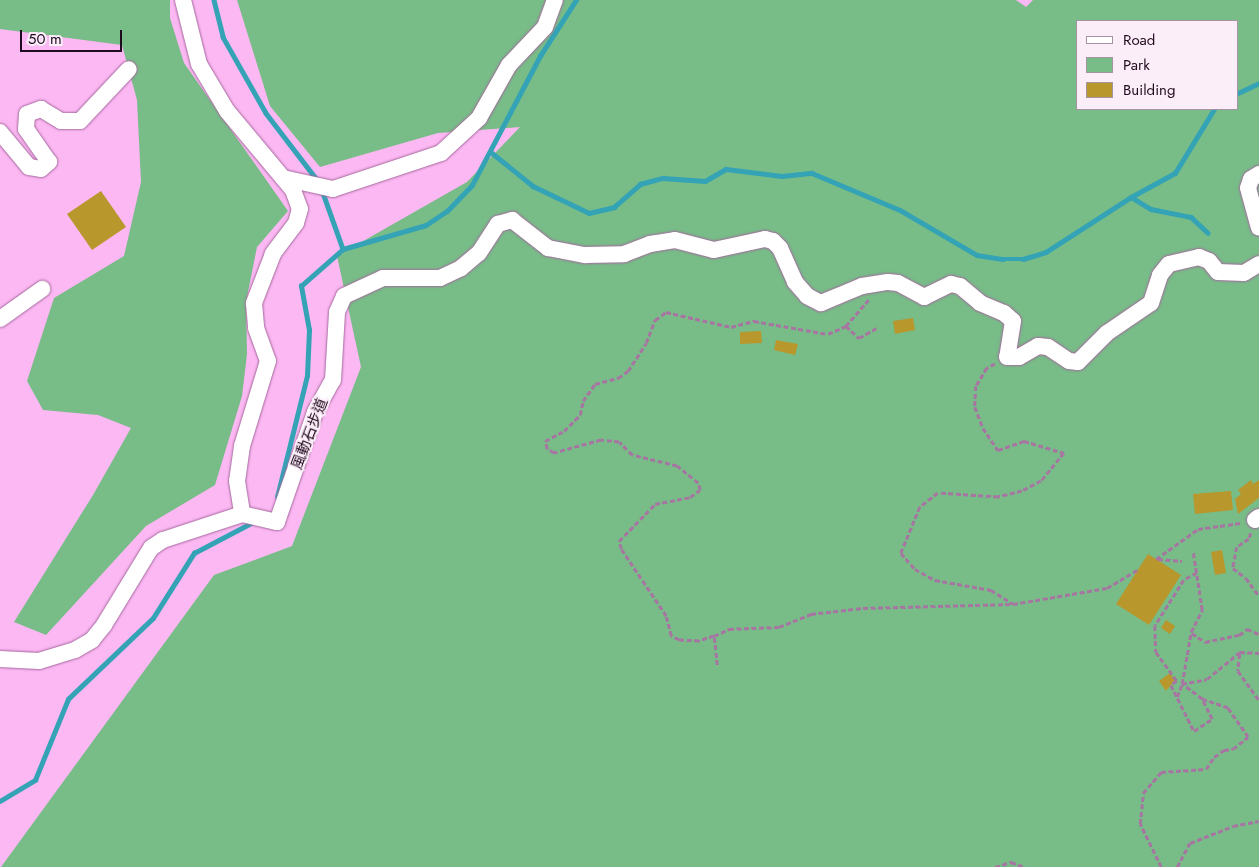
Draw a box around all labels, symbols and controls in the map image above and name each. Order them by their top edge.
scale bar [22,20,125,52]
legend [1076,20,1239,110]
text: 50 m [28,28,62,50]
text: Road [1123,29,1155,51]
text: Park [1123,54,1150,76]
text: Building [1123,79,1175,101]
street label: 風動石步道 [288,396,332,472]

